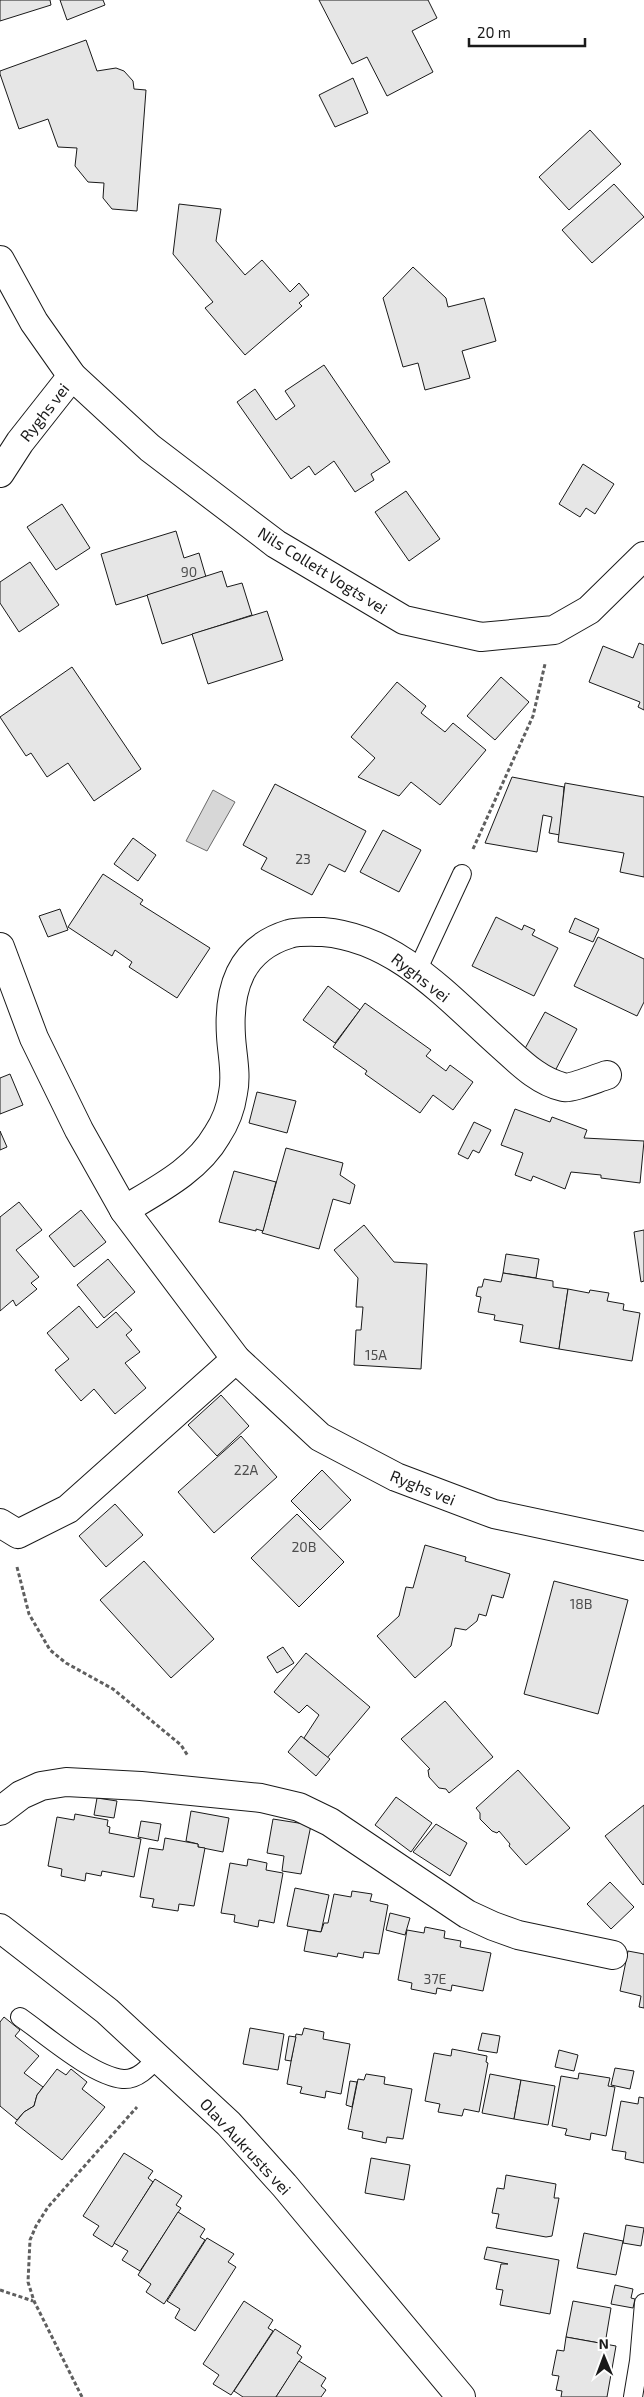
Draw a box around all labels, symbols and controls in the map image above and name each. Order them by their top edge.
scale bar [469,15,585,47]
text: 20 m [477,23,511,41]
street label: Ryghs vei [15,379,73,445]
street label: Nils Collett Vogts vei [255,522,391,618]
house number: 90 [181,563,197,580]
house number: 23 [295,850,311,867]
street label: Ryghs vei [388,948,454,1006]
house number: 15A [365,1346,387,1363]
house number: 22A [234,1461,259,1478]
street label: Ryghs vei [388,1465,458,1509]
house number: 20B [292,1538,317,1555]
house number: 18B [570,1595,592,1612]
house number: 37E [424,1970,447,1987]
street label: Olav Aukrusts vei [196,2094,296,2198]
north arrow [579,2332,629,2382]
text: N [599,2335,609,2352]

